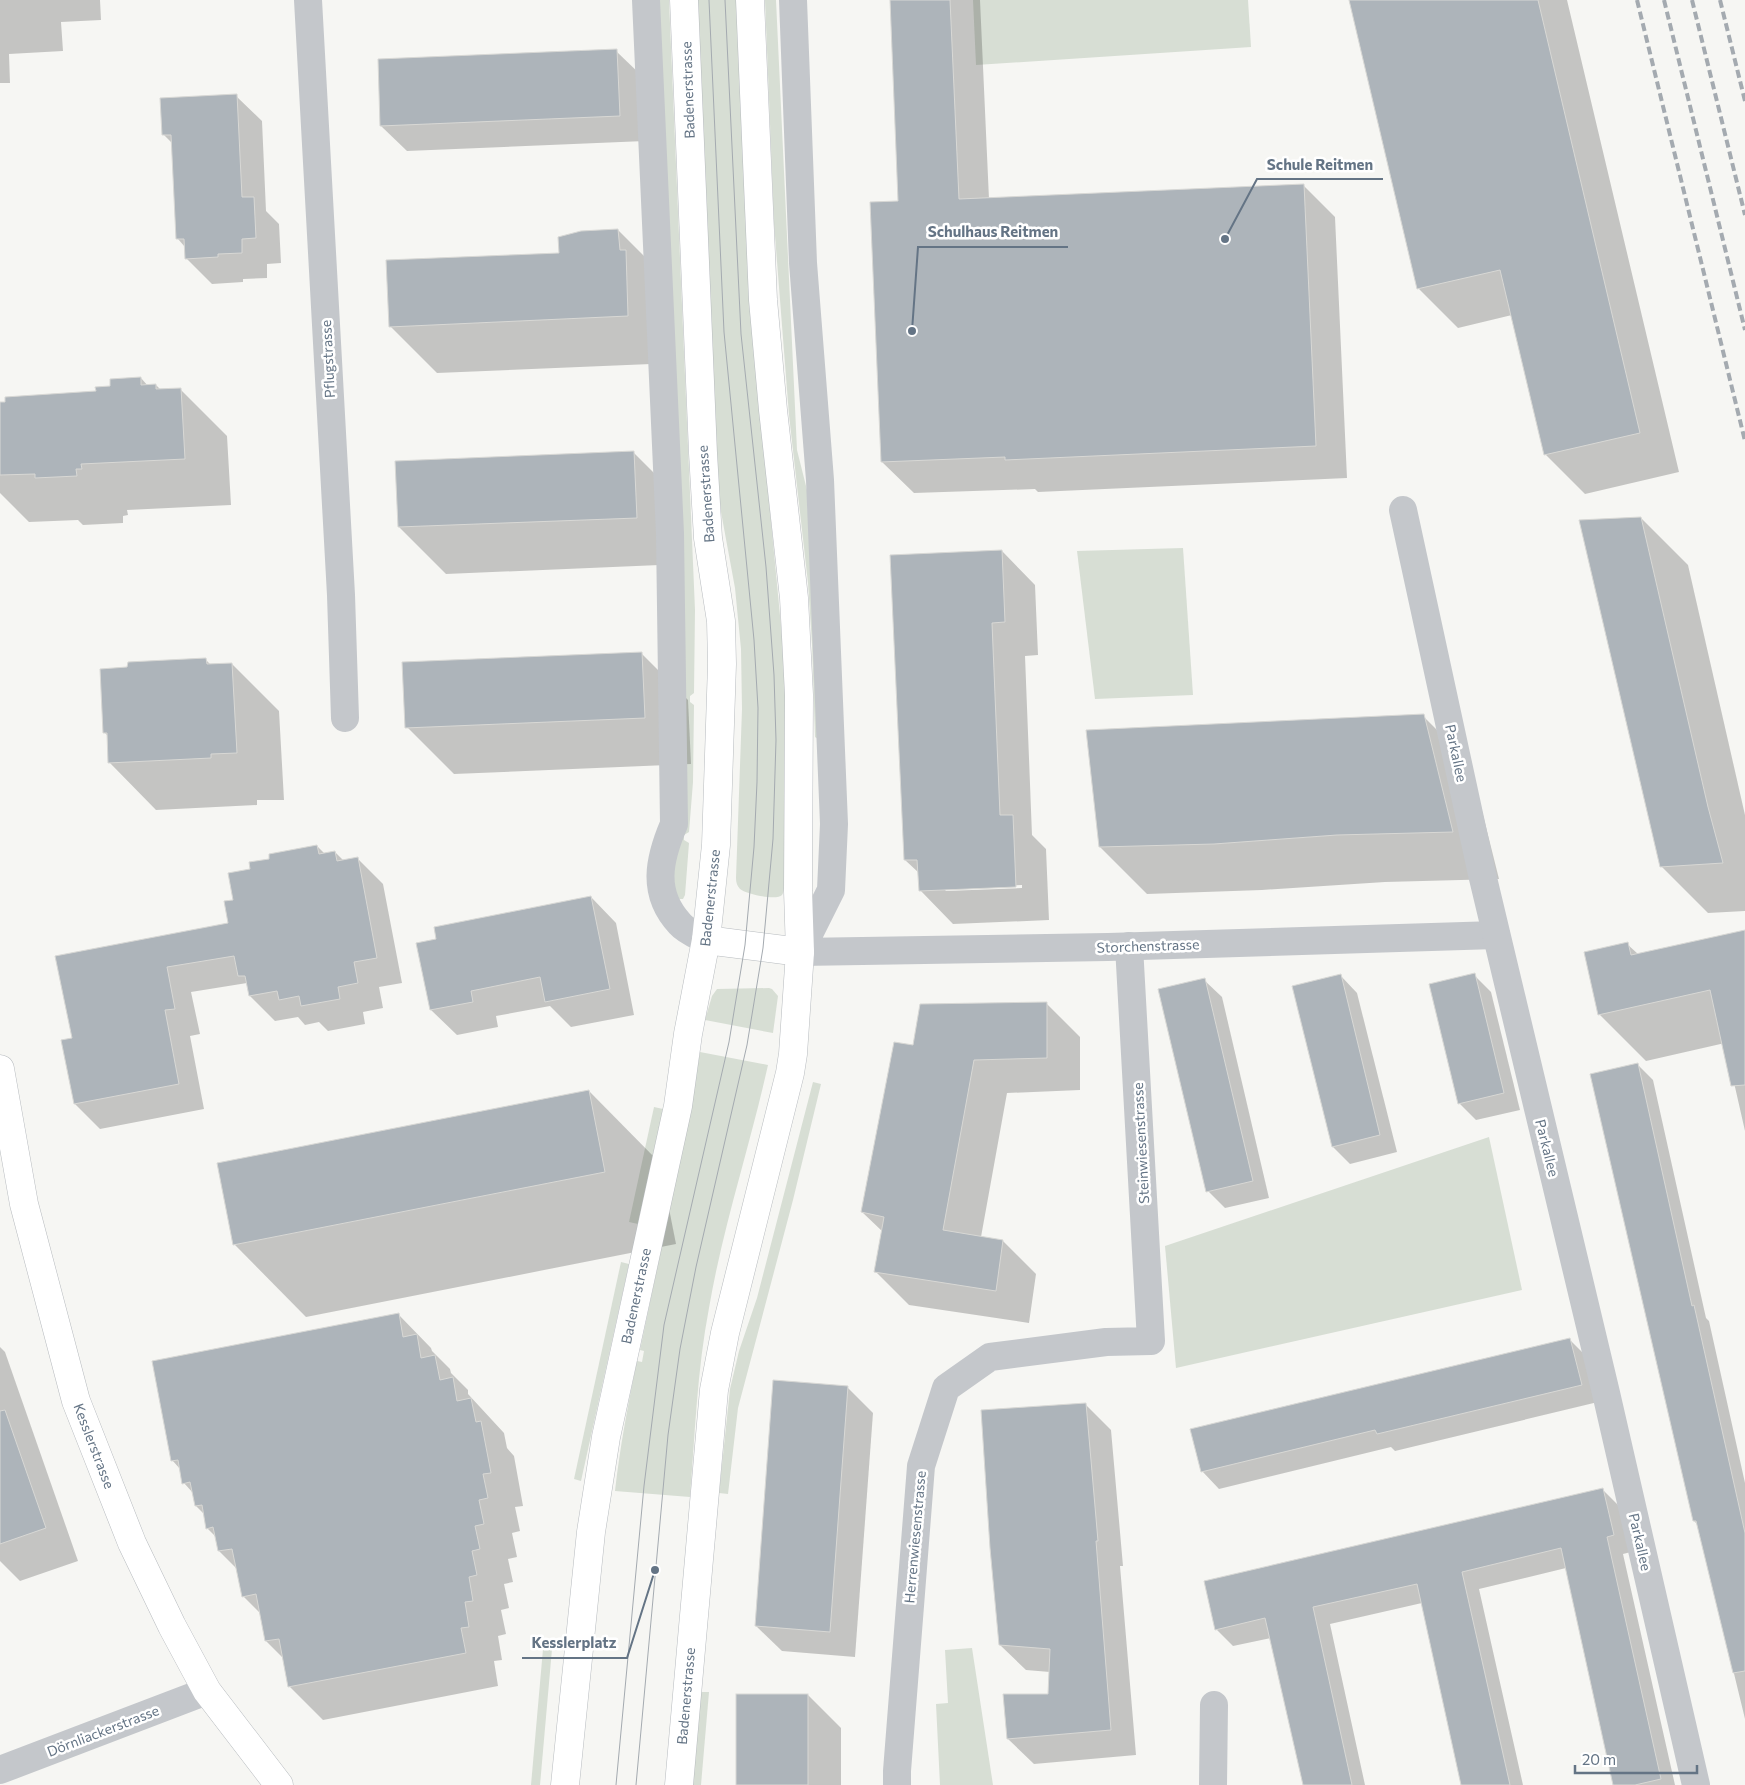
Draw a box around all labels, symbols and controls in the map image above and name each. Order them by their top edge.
street label: Badenerstrasse [677,41,698,139]
callout: Schule Reitmen [1257,149,1383,179]
text: Schule Reitmen [1267,155,1373,173]
callout: Schulhaus Reitmen [918,217,1068,247]
text: Schulhaus Reitmen [928,222,1058,240]
street label: Pflugstrasse [317,320,338,399]
street label: Badenerstrasse [694,445,717,543]
street label: Parkallee [1442,723,1471,783]
street label: Badenerstrasse [696,849,723,947]
street label: Storchenstrasse [1096,935,1200,956]
street label: Steinwiesenstrasse [1129,1082,1152,1204]
street label: Parkallee [1532,1117,1563,1178]
street label: Badenerstrasse [617,1246,654,1345]
street label: Kesslerstrasse [70,1401,119,1491]
street label: Herrenwiesenstrasse [900,1470,929,1604]
street label: Parkallee [1626,1511,1655,1572]
callout: Kesslerplatz [522,1628,627,1658]
text: Kesslerplatz [532,1633,617,1651]
street label: Badenerstrasse [673,1647,698,1745]
street label: Dörnliackerstrasse [44,1701,161,1760]
scale bar [1575,1742,1698,1774]
text: 20 m [1582,1750,1616,1768]

